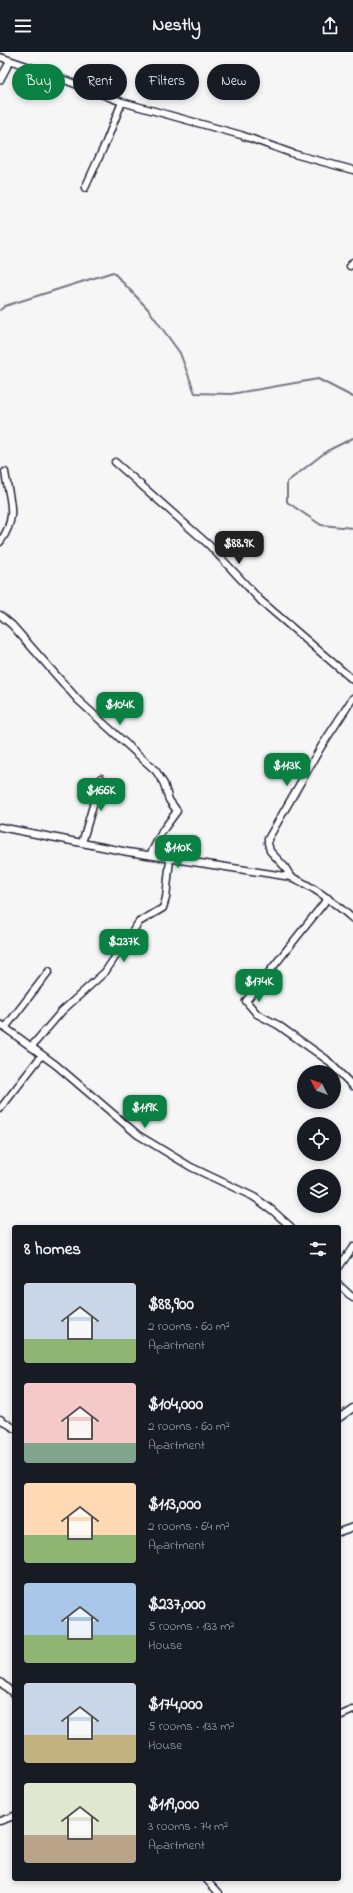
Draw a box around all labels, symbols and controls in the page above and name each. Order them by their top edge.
text: Nestly [152,13,201,39]
icon: menu [12,15,34,37]
icon: share [319,15,341,37]
chip: Buy [12,64,65,100]
chip: Rent [73,64,127,100]
chip: Filters [135,64,199,100]
chip: New [207,64,260,100]
pin: $88.9K [206,531,272,565]
text: $88.9K [224,534,254,553]
pin: $104K [92,692,148,726]
text: $104K [105,695,135,714]
pin: $113K [259,753,315,787]
text: $113K [273,756,301,775]
pin: $166K [73,778,129,812]
text: $166K [86,781,116,800]
pin: $110K [150,835,206,869]
text: $110K [164,838,192,857]
pin: $237K [96,929,152,963]
text: $237K [108,932,140,951]
pin: $174K [231,969,287,1003]
text: $174K [244,972,274,991]
north arrow [297,1065,341,1109]
map controls [297,1065,341,1213]
pin: $119K [117,1095,173,1129]
text: $119K [132,1098,158,1117]
button: locate [297,1117,341,1161]
button: layers [297,1169,341,1213]
text: 8 homes [24,1237,81,1262]
icon: filters [307,1238,329,1260]
text: $88,900 [148,1292,194,1317]
icon: home [56,1299,104,1347]
text: 2 rooms · 60 m² [148,1317,230,1336]
text: Apartment [148,1336,205,1355]
text: $104,000 [148,1392,203,1417]
icon: home [56,1399,104,1447]
text: 2 rooms · 60 m² [148,1417,230,1436]
text: Apartment [148,1436,205,1455]
text: $113,000 [148,1492,201,1517]
icon: home [56,1499,104,1547]
text: 2 rooms · 64 m² [148,1517,230,1536]
text: Apartment [148,1536,205,1555]
text: $237,000 [148,1592,206,1617]
icon: home [56,1599,104,1647]
text: 5 rooms · 133 m² [148,1617,234,1636]
text: House [148,1636,182,1655]
text: $174,000 [148,1692,203,1717]
icon: home [56,1699,104,1747]
text: 5 rooms · 133 m² [148,1717,234,1736]
text: House [148,1736,182,1755]
text: $119,000 [148,1792,199,1817]
icon: home [56,1799,104,1847]
text: 3 rooms · 74 m² [148,1817,228,1836]
text: Apartment [148,1836,205,1855]

